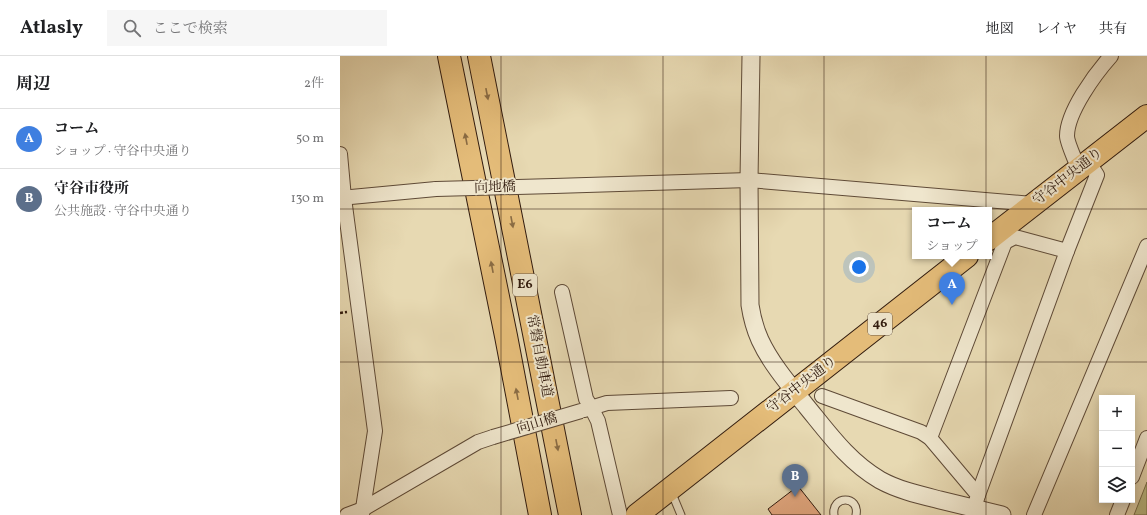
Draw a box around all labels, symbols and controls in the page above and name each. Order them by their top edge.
search box [107,10,387,46]
text: Atlasly [20,15,83,41]
icon: search [121,17,143,39]
text: ここで検索 [153,19,228,40]
text: 地図 [986,20,1014,39]
text: レイヤ [1036,20,1077,39]
text: 共有 [1099,20,1127,39]
text: 周辺 [16,73,50,96]
text: 2件 [304,75,324,93]
one-way arrow [484,88,490,100]
text: コーム [54,119,99,140]
text: A [24,130,34,148]
text: 50 m [296,130,324,148]
one-way arrow [463,133,469,145]
text: ショップ · 守谷中央通り [54,143,192,161]
street label: 守谷中央通り [1029,144,1107,210]
street label: 向地橋 [474,178,516,198]
text: 守谷市役所 [54,179,129,200]
text: B [25,190,33,208]
text: 130 m [291,190,324,208]
text: 公共施設 · 守谷中央通り [54,203,192,221]
popup [912,207,992,259]
text: コーム [926,214,971,235]
one-way arrow [509,216,515,228]
text: ショップ [926,238,978,256]
your location [849,257,869,277]
one-way arrow [488,261,494,273]
pin: A [939,272,965,305]
road number: E6 [513,274,537,296]
street label: 常磐自動車道 [522,313,556,399]
road number: 46 [868,313,892,335]
street label: 守谷中央通り [763,352,841,418]
one-way arrow [514,388,520,400]
map controls [1099,395,1135,503]
button: + [1099,395,1135,431]
street label: 向山橋 [514,409,560,439]
button: − [1099,431,1135,467]
one-way arrow [554,439,560,451]
pin: B [782,464,808,497]
button: layers [1099,467,1135,503]

